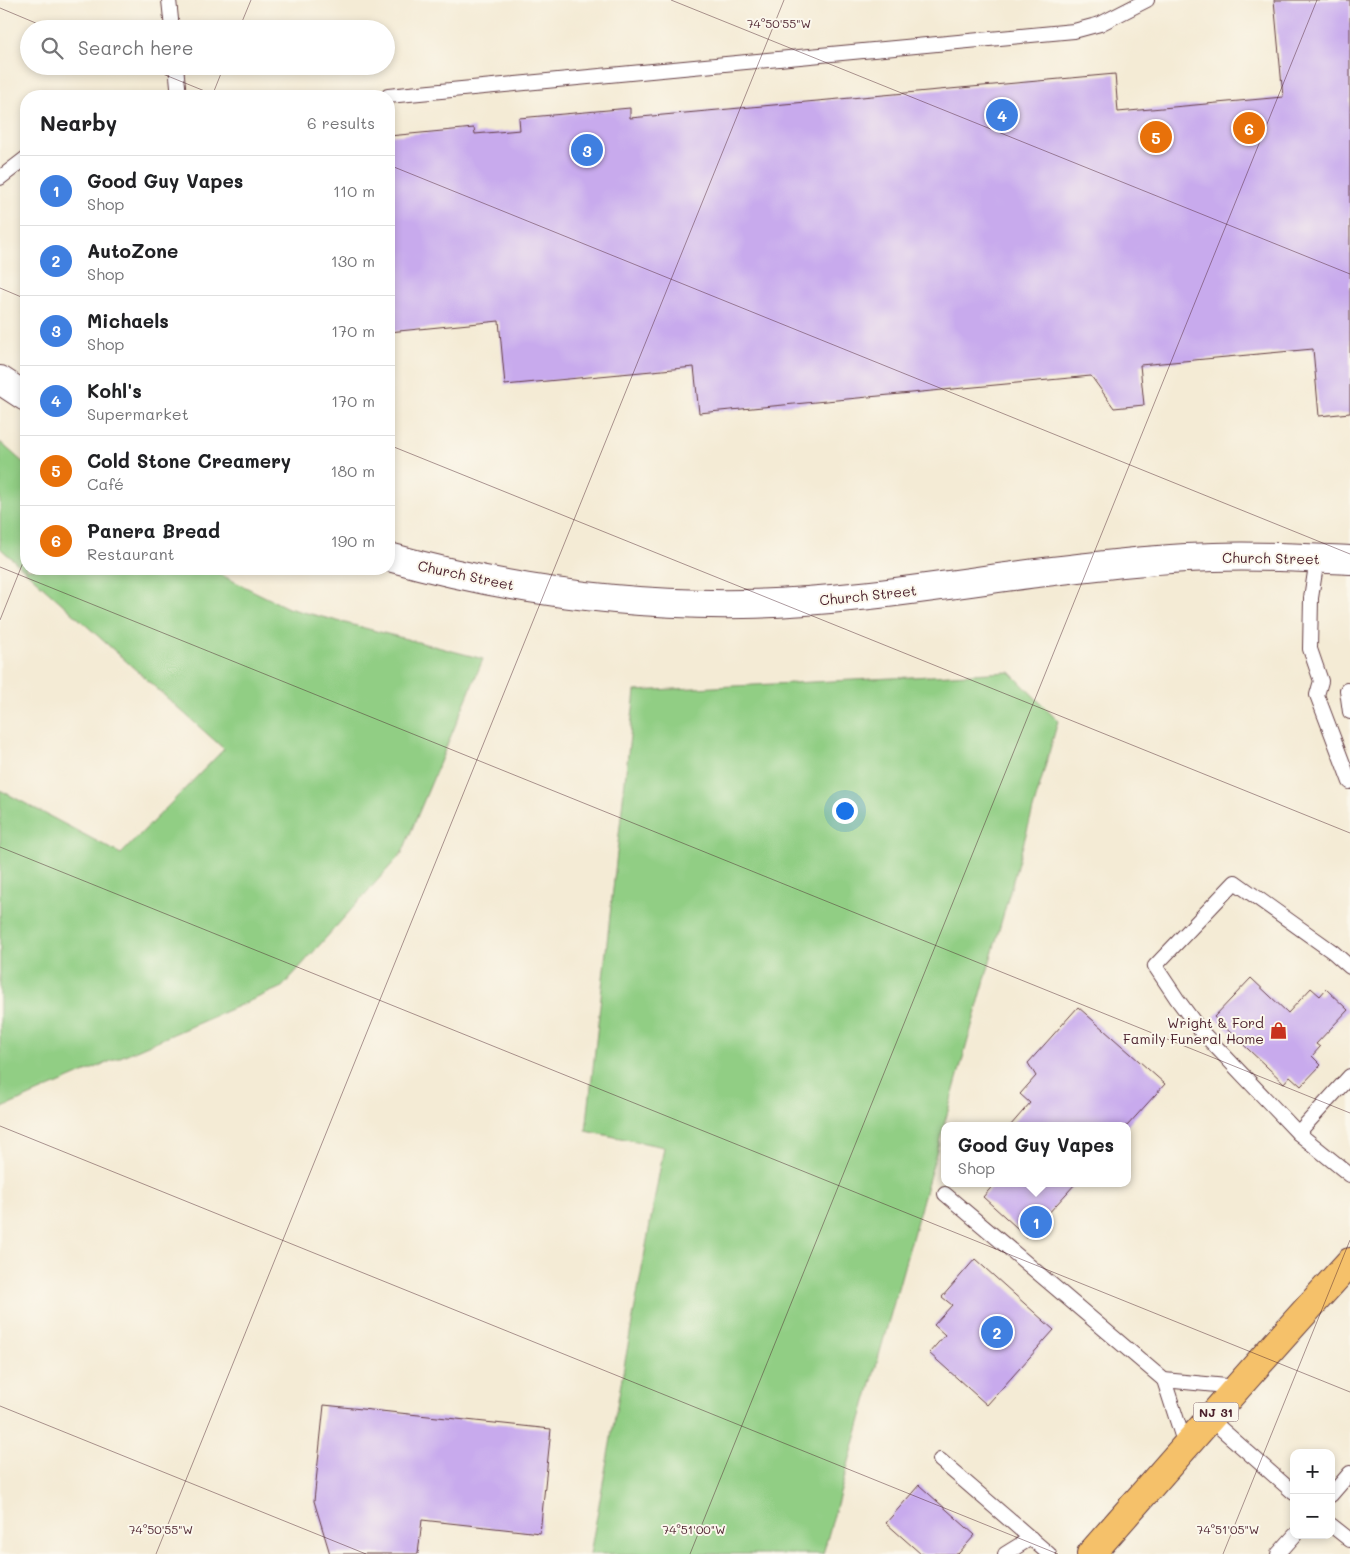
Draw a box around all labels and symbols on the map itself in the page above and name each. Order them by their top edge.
text: 74°50'55"W [747,15,811,31]
pin: 4 [986,96,1018,134]
pin: 6 [1233,109,1265,147]
pin: 5 [1140,118,1172,156]
pin: 3 [571,131,603,169]
street label: Church Street [1222,548,1320,568]
street label: Church Street [416,556,516,594]
street label: Church Street [818,580,918,610]
your location [832,798,858,824]
place label: Wright & Ford Family Funeral Home [1123,1013,1264,1048]
shop icon: Wright & Ford Family Funeral Home [1268,1020,1288,1040]
pin: 1 [1020,1203,1052,1241]
pin: 2 [981,1313,1013,1351]
road number: NJ 31 [1194,1402,1238,1421]
text: 74°50'55"W [129,1521,193,1537]
text: 74°51'00"W [663,1521,725,1537]
text: 74°51'05"W [1197,1521,1259,1537]

